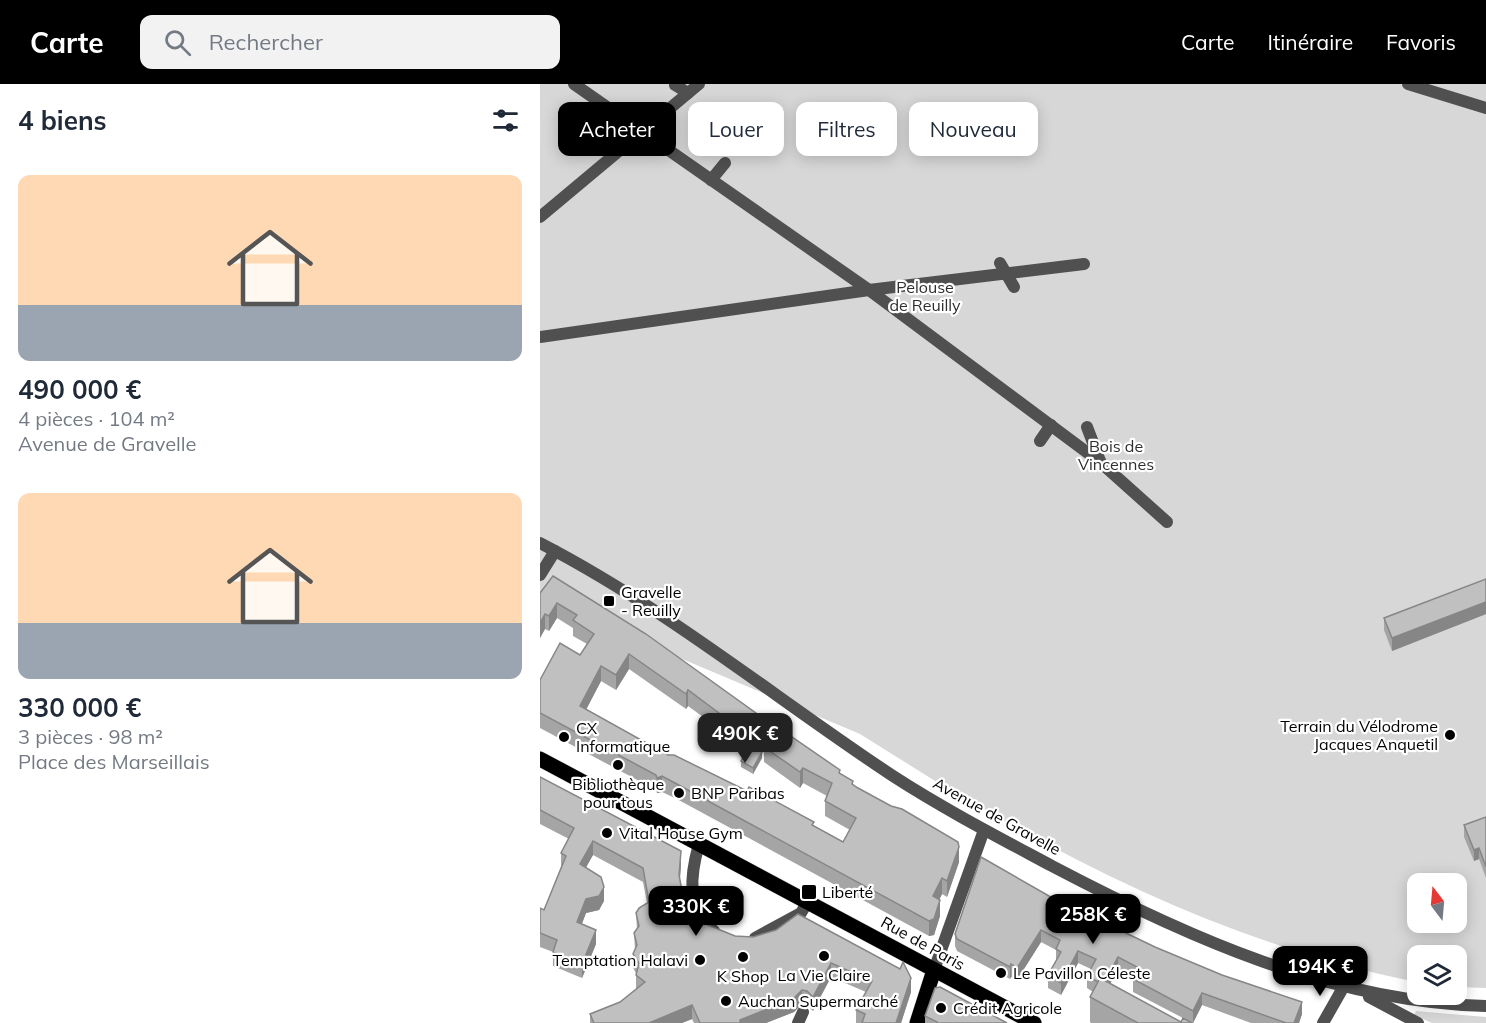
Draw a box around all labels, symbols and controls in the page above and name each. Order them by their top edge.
search box [140,15,560,69]
text: Carte [30,25,104,60]
icon: search [161,26,194,59]
text: Rechercher [209,28,323,56]
text: Carte [1181,29,1235,55]
text: Itinéraire [1268,29,1353,55]
text: Favoris [1386,29,1456,55]
chip: Acheter [558,102,676,156]
chip: Louer [688,102,784,156]
chip: Filtres [796,102,897,156]
chip: Nouveau [909,102,1038,156]
text: 4 biens [18,104,107,137]
icon: filters [489,104,522,137]
icon: home [216,214,324,322]
park label: Pelouse de Reuilly [889,277,961,315]
text: 490 000 € [18,373,141,406]
text: 4 pièces · 104 m² [18,406,175,431]
text: Avenue de Gravelle [18,431,196,456]
park label: Bois de Vincennes [1078,436,1154,474]
icon: home [216,532,324,640]
place label: Gravelle - Reuilly [621,582,681,620]
marker: Gravelle - Reuilly [602,594,616,608]
text: 330 000 € [18,691,141,724]
pin: 490K € [696,713,794,764]
place label: Terrain du Vélodrome Jacques Anquetil [1280,716,1438,754]
place label: CX Informatique [576,718,670,756]
text: 490K € [712,720,778,745]
text: 3 pièces · 98 m² [18,724,163,749]
marker: Terrain du Vélodrome Jacques Anquetil [1443,728,1457,742]
marker: CX Informatique [557,730,571,744]
text: Place des Marseillais [18,749,210,774]
marker: Bibliothèque pour tous [611,758,625,772]
street label: Avenue de Gravelle [930,773,1064,859]
place label: Bibliothèque pour tous [572,774,664,812]
place label: BNP Paribas [691,783,785,803]
marker: BNP Paribas [672,786,686,800]
place label: Vital House Gym [619,823,743,843]
marker: Vital House Gym [600,826,614,840]
north arrow [1407,873,1467,933]
map controls [1407,873,1467,1005]
place label: Liberté [822,882,873,902]
marker: Liberté [800,883,818,901]
pin: 330K € [647,886,745,937]
text: 330K € [663,893,729,918]
pin: 258K € [1044,894,1142,945]
text: 258K € [1060,901,1126,926]
street label: Rue de Paris [878,912,969,974]
button: layers [1407,945,1467,1005]
pin: 194K € [1271,946,1369,997]
marker: La Vie Claire [817,949,831,963]
place label: Temptation Halavi [553,950,688,970]
marker: K Shop [736,950,750,964]
marker: Temptation Halavi [693,953,707,967]
text: 194K € [1287,953,1353,978]
place label: Le Pavillon Céleste [1013,963,1150,983]
place label: La Vie Claire [778,965,870,985]
place label: K Shop [717,966,769,986]
marker: Le Pavillon Céleste [994,966,1008,980]
place label: Auchan Supermarché [738,991,898,1011]
marker: Auchan Supermarché [719,994,733,1008]
place label: Crédit Agricole [953,998,1062,1018]
marker: Crédit Agricole [934,1001,948,1015]

